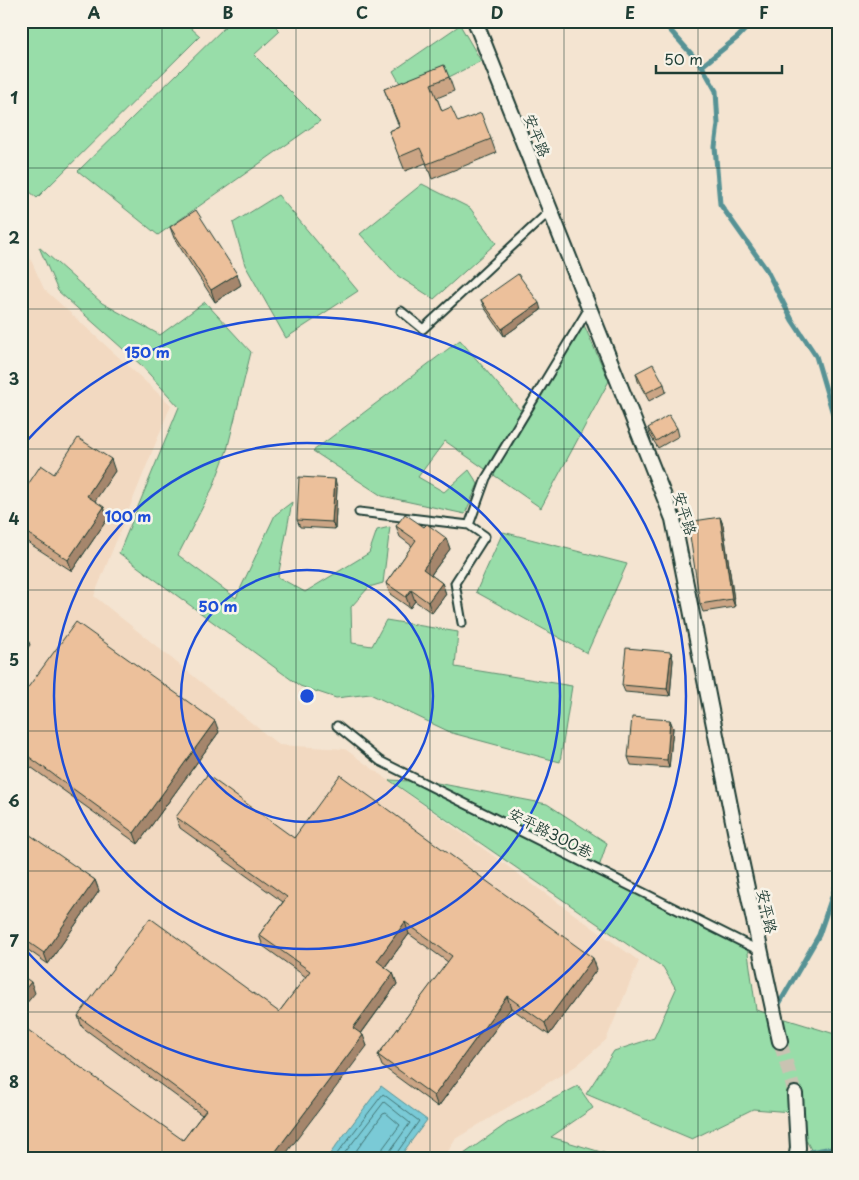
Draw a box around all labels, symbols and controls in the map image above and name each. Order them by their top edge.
text: A [88,0,101,24]
text: B [223,0,234,24]
text: C [356,0,368,24]
text: D [491,0,503,24]
text: E [625,0,635,24]
text: F [759,0,769,24]
scale bar [656,42,783,74]
text: 50 m [664,47,703,70]
text: 1 [10,85,18,109]
street label: 安平路 [519,110,557,160]
text: 2 [8,225,20,249]
text: 150 m [124,340,170,363]
text: 3 [9,366,19,390]
street label: 安平路 [668,488,704,538]
text: 100 m [105,504,151,527]
text: 4 [9,506,20,530]
text: 50 m [199,594,237,617]
text: 5 [9,647,19,671]
centre of rings [298,687,316,705]
text: 6 [8,788,20,812]
street label: 安平路300巷 [505,801,597,863]
street label: 安平路 [752,887,784,935]
text: 7 [9,928,19,952]
text: 8 [9,1069,19,1093]

